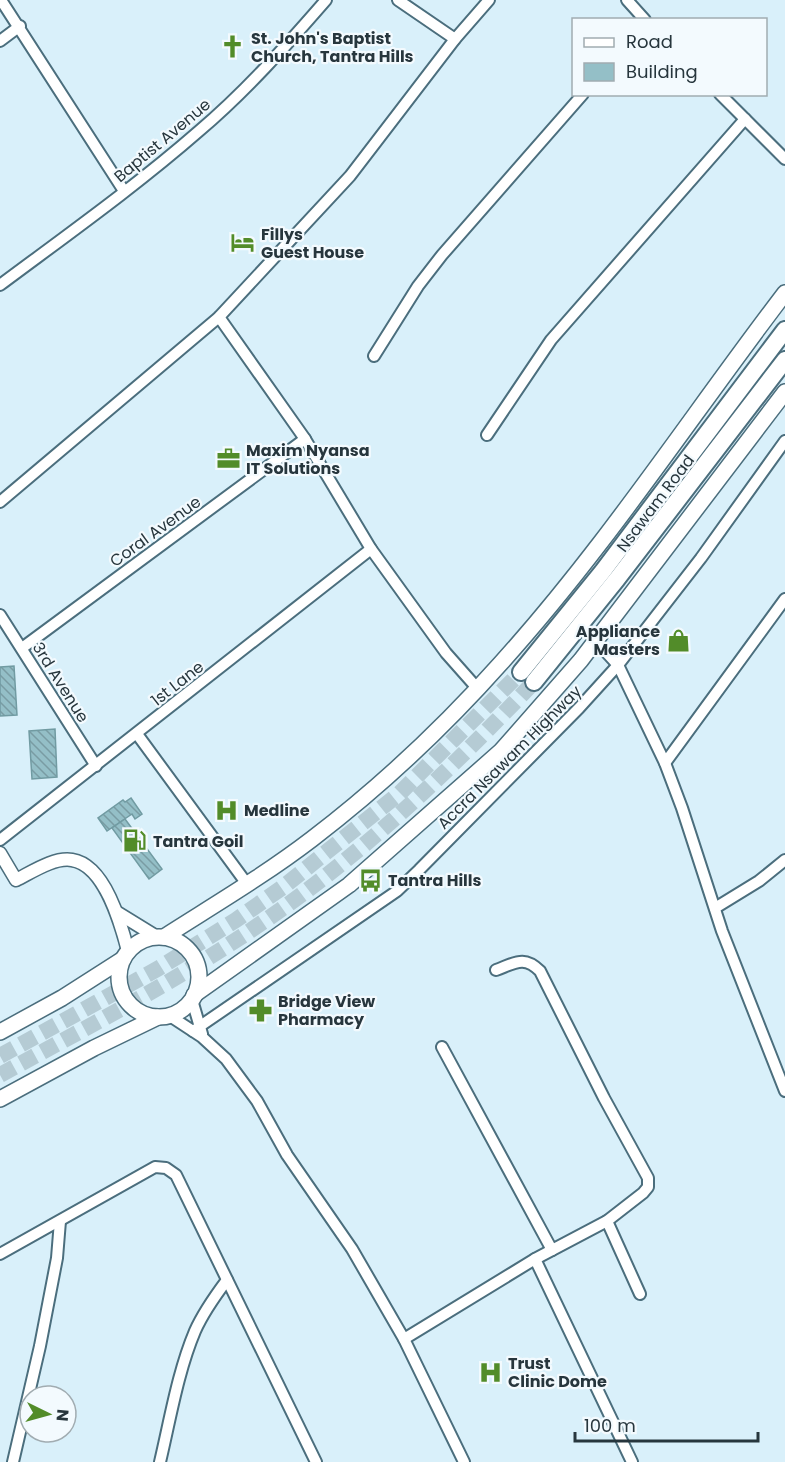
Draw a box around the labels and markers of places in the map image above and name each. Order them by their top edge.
place label: St. John's Baptist Church, Tantra Hills [251,27,414,68]
church icon: St. John's Baptist Church, Tantra Hills [220,34,246,60]
place label: Fillys Guest House [261,223,364,264]
hotel icon: Fillys Guest House [230,230,256,256]
place label: Maxim Nyansa IT Solutions [246,439,370,480]
office icon: Maxim Nyansa IT Solutions [215,446,241,472]
place label: Appliance Masters [576,620,660,661]
shop icon: Appliance Masters [665,627,691,653]
hospital icon: Medline [213,797,239,823]
place label: Medline [244,799,310,822]
fuel station icon: Tantra Goil [122,828,148,854]
place label: Tantra Goil [153,830,244,853]
bus stop icon: Tantra Hills [357,867,383,893]
place label: Tantra Hills [388,869,482,892]
place label: Bridge View Pharmacy [278,990,375,1031]
pharmacy icon: Bridge View Pharmacy [247,997,273,1023]
place label: Trust Clinic Dome [508,1352,607,1393]
hospital icon: Trust Clinic Dome [477,1359,503,1385]

